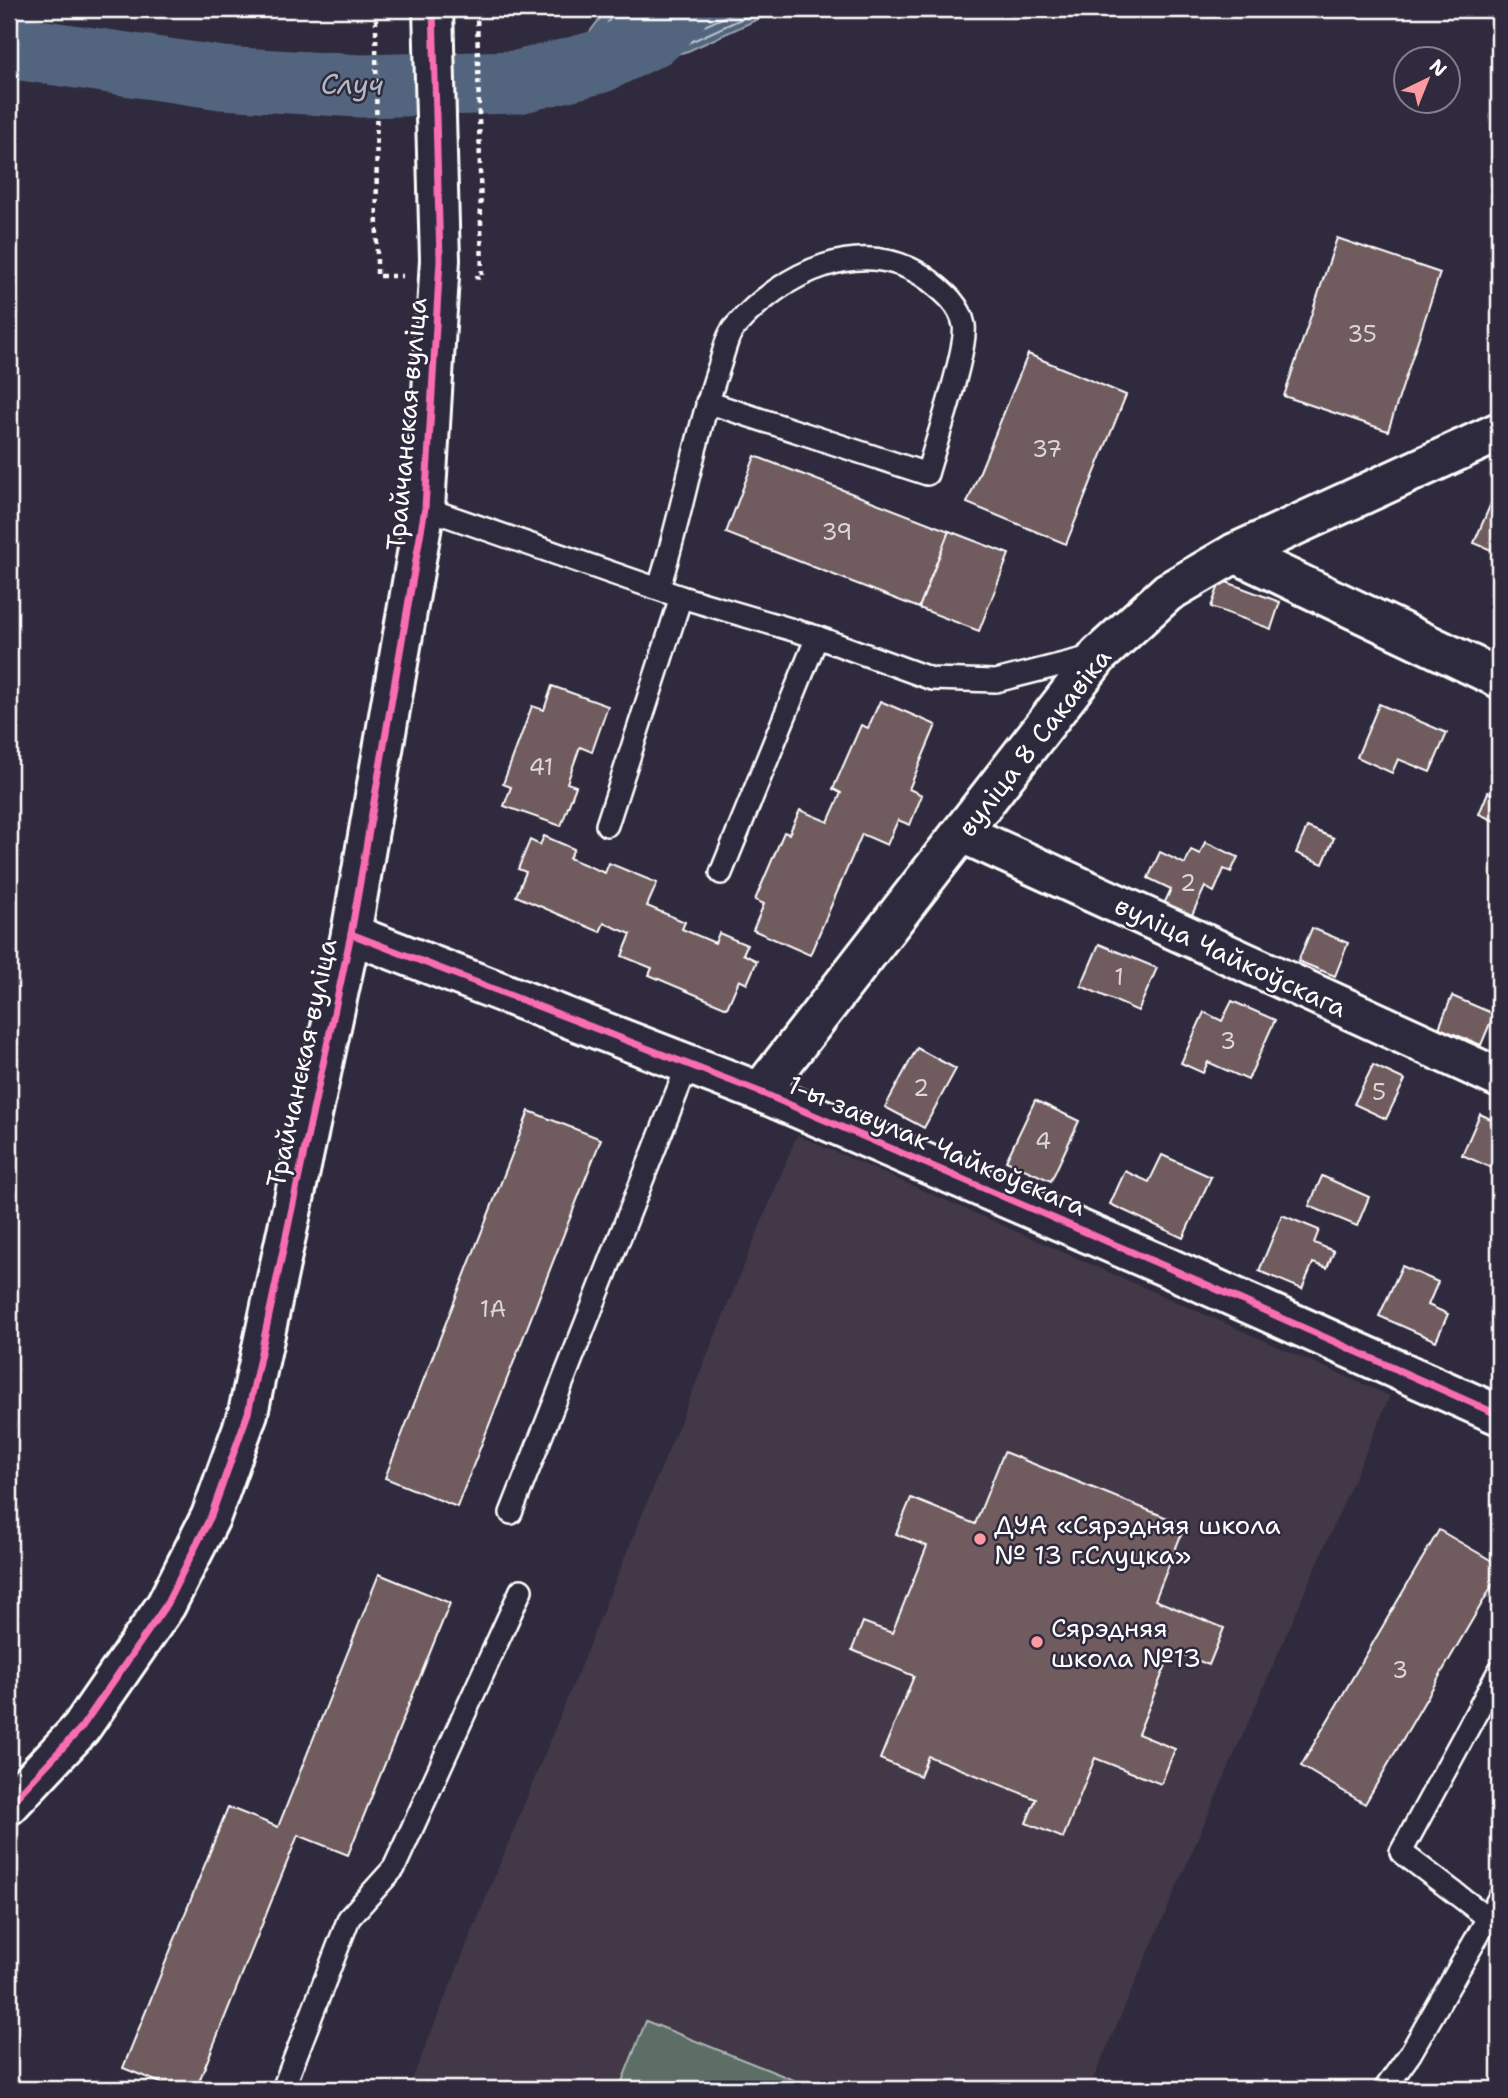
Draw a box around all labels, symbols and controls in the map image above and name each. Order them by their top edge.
north arrow [1392,46,1462,116]
text: N [1424,54,1452,82]
water label: Случ [320,64,384,104]
street label: Трайчанская вуліца [378,296,434,552]
house number: 35 [1347,319,1377,349]
house number: 37 [1032,434,1062,464]
house number: 39 [822,517,852,547]
street label: вуліца 8 Сакавіка [949,641,1119,843]
house number: 41 [529,752,553,782]
house number: 2 [1180,868,1196,898]
street label: вуліца Чайкоўскага [1109,887,1353,1025]
street label: Трайчанская вуліца [258,935,344,1191]
house number: 1 [1114,962,1124,992]
house number: 3 [1220,1026,1236,1056]
street label: 1-ы завулак Чайкоўскага [783,1066,1091,1224]
house number: 2 [913,1073,929,1103]
house number: 5 [1372,1077,1386,1107]
house number: 4 [1035,1126,1051,1156]
house number: 1А [480,1294,506,1324]
place label: ДУА «Сярэдняя школа № 13 г.Слуцка» [994,1507,1281,1572]
marker: ДУА «Сярэдняя школа № 13 г.Слуцка» [972,1531,988,1547]
place label: Сярэдняя школа №13 [1051,1610,1201,1675]
marker: Сярэдняя школа №13 [1029,1634,1045,1650]
house number: 3 [1392,1655,1408,1685]

